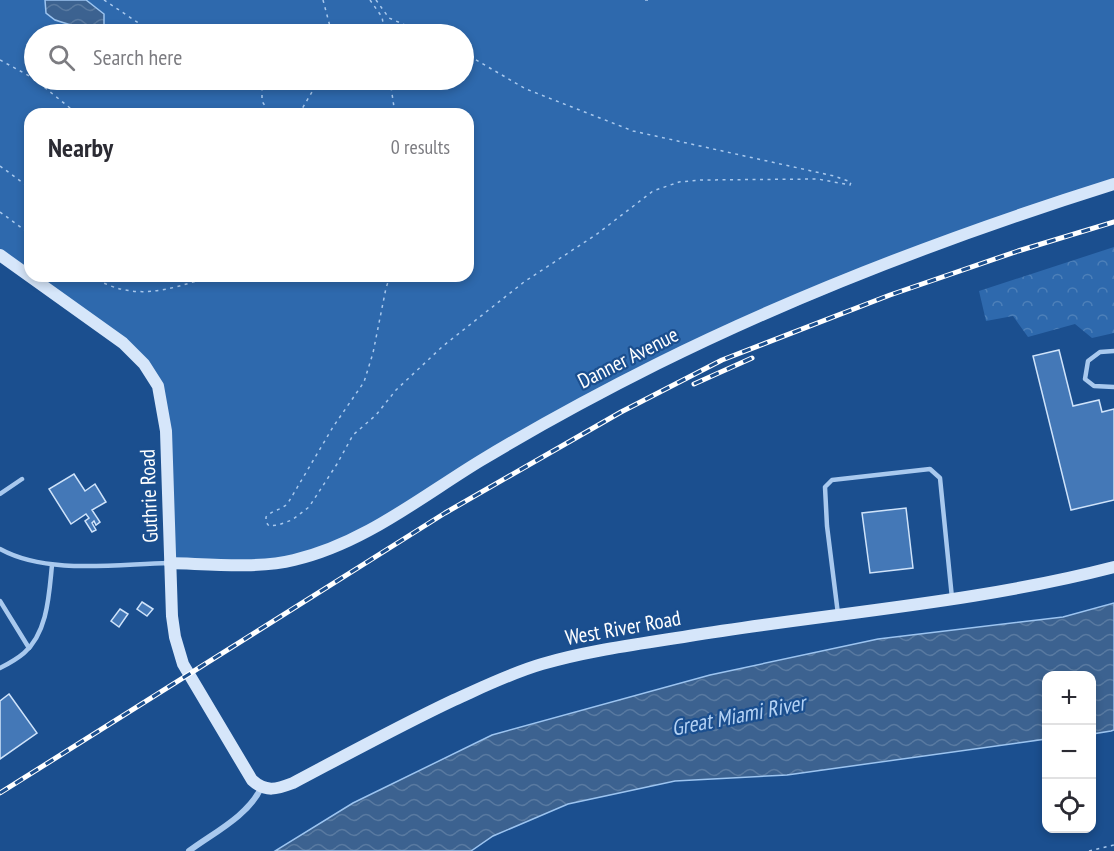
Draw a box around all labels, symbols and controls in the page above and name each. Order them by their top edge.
search box [24,24,474,90]
icon: search [45,41,78,74]
text: Search here [93,43,182,71]
text: Nearby [48,131,113,164]
text: 0 results [391,134,450,160]
street label: Danner Avenue [573,321,683,394]
street label: Guthrie Road [133,449,164,543]
street label: West River Road [563,604,683,651]
map controls [1042,671,1096,833]
button: + [1042,671,1096,725]
water label: Great Miami River [669,688,810,742]
button: − [1042,725,1096,779]
button: locate [1042,779,1096,833]

